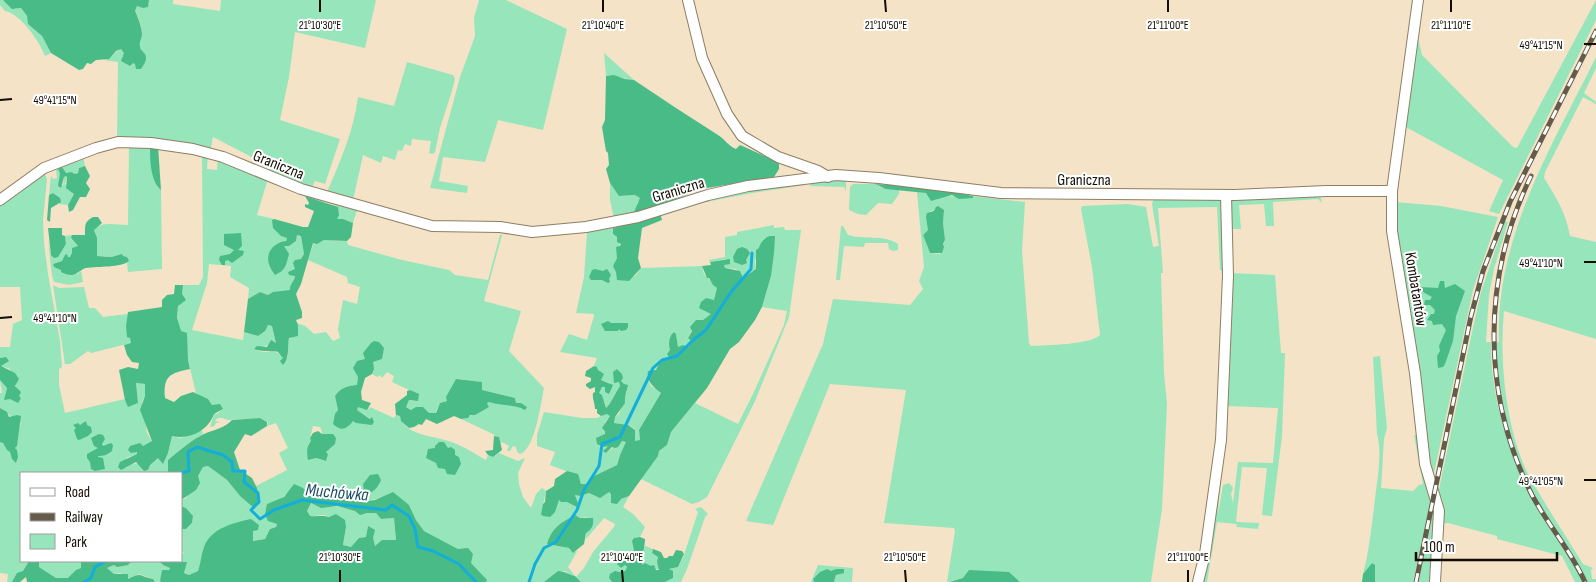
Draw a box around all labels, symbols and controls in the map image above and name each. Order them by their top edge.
text: 21°10'30"E [299,18,341,33]
text: 21°10'40"E [582,18,624,33]
text: 21°10'50"E [865,18,907,33]
text: 21°11'00"E [1147,18,1189,33]
text: 21°11'10"E [1431,18,1471,33]
text: 49°41'15"N [1519,38,1563,53]
text: 49°41'15"N [33,93,77,108]
street label: Graniczna [250,147,307,184]
street label: Graniczna [1057,171,1111,190]
street label: Graniczna [650,174,707,207]
street label: Kombatantów [1400,251,1431,328]
text: 49°41'10"N [1519,256,1563,271]
text: 49°41'10"N [33,311,77,326]
legend [20,472,182,562]
text: 49°41'05"N [1519,474,1563,489]
water label: Muchówka [304,479,370,506]
text: Road [65,483,90,502]
text: Railway [65,508,103,527]
scale bar [1416,530,1557,562]
text: Park [65,533,87,552]
text: 100 m [1424,538,1455,557]
text: 21°10'30"E [319,550,361,565]
text: 21°10'40"E [601,550,643,565]
text: 21°10'50"E [884,550,926,565]
text: 21°11'00"E [1167,550,1209,565]

